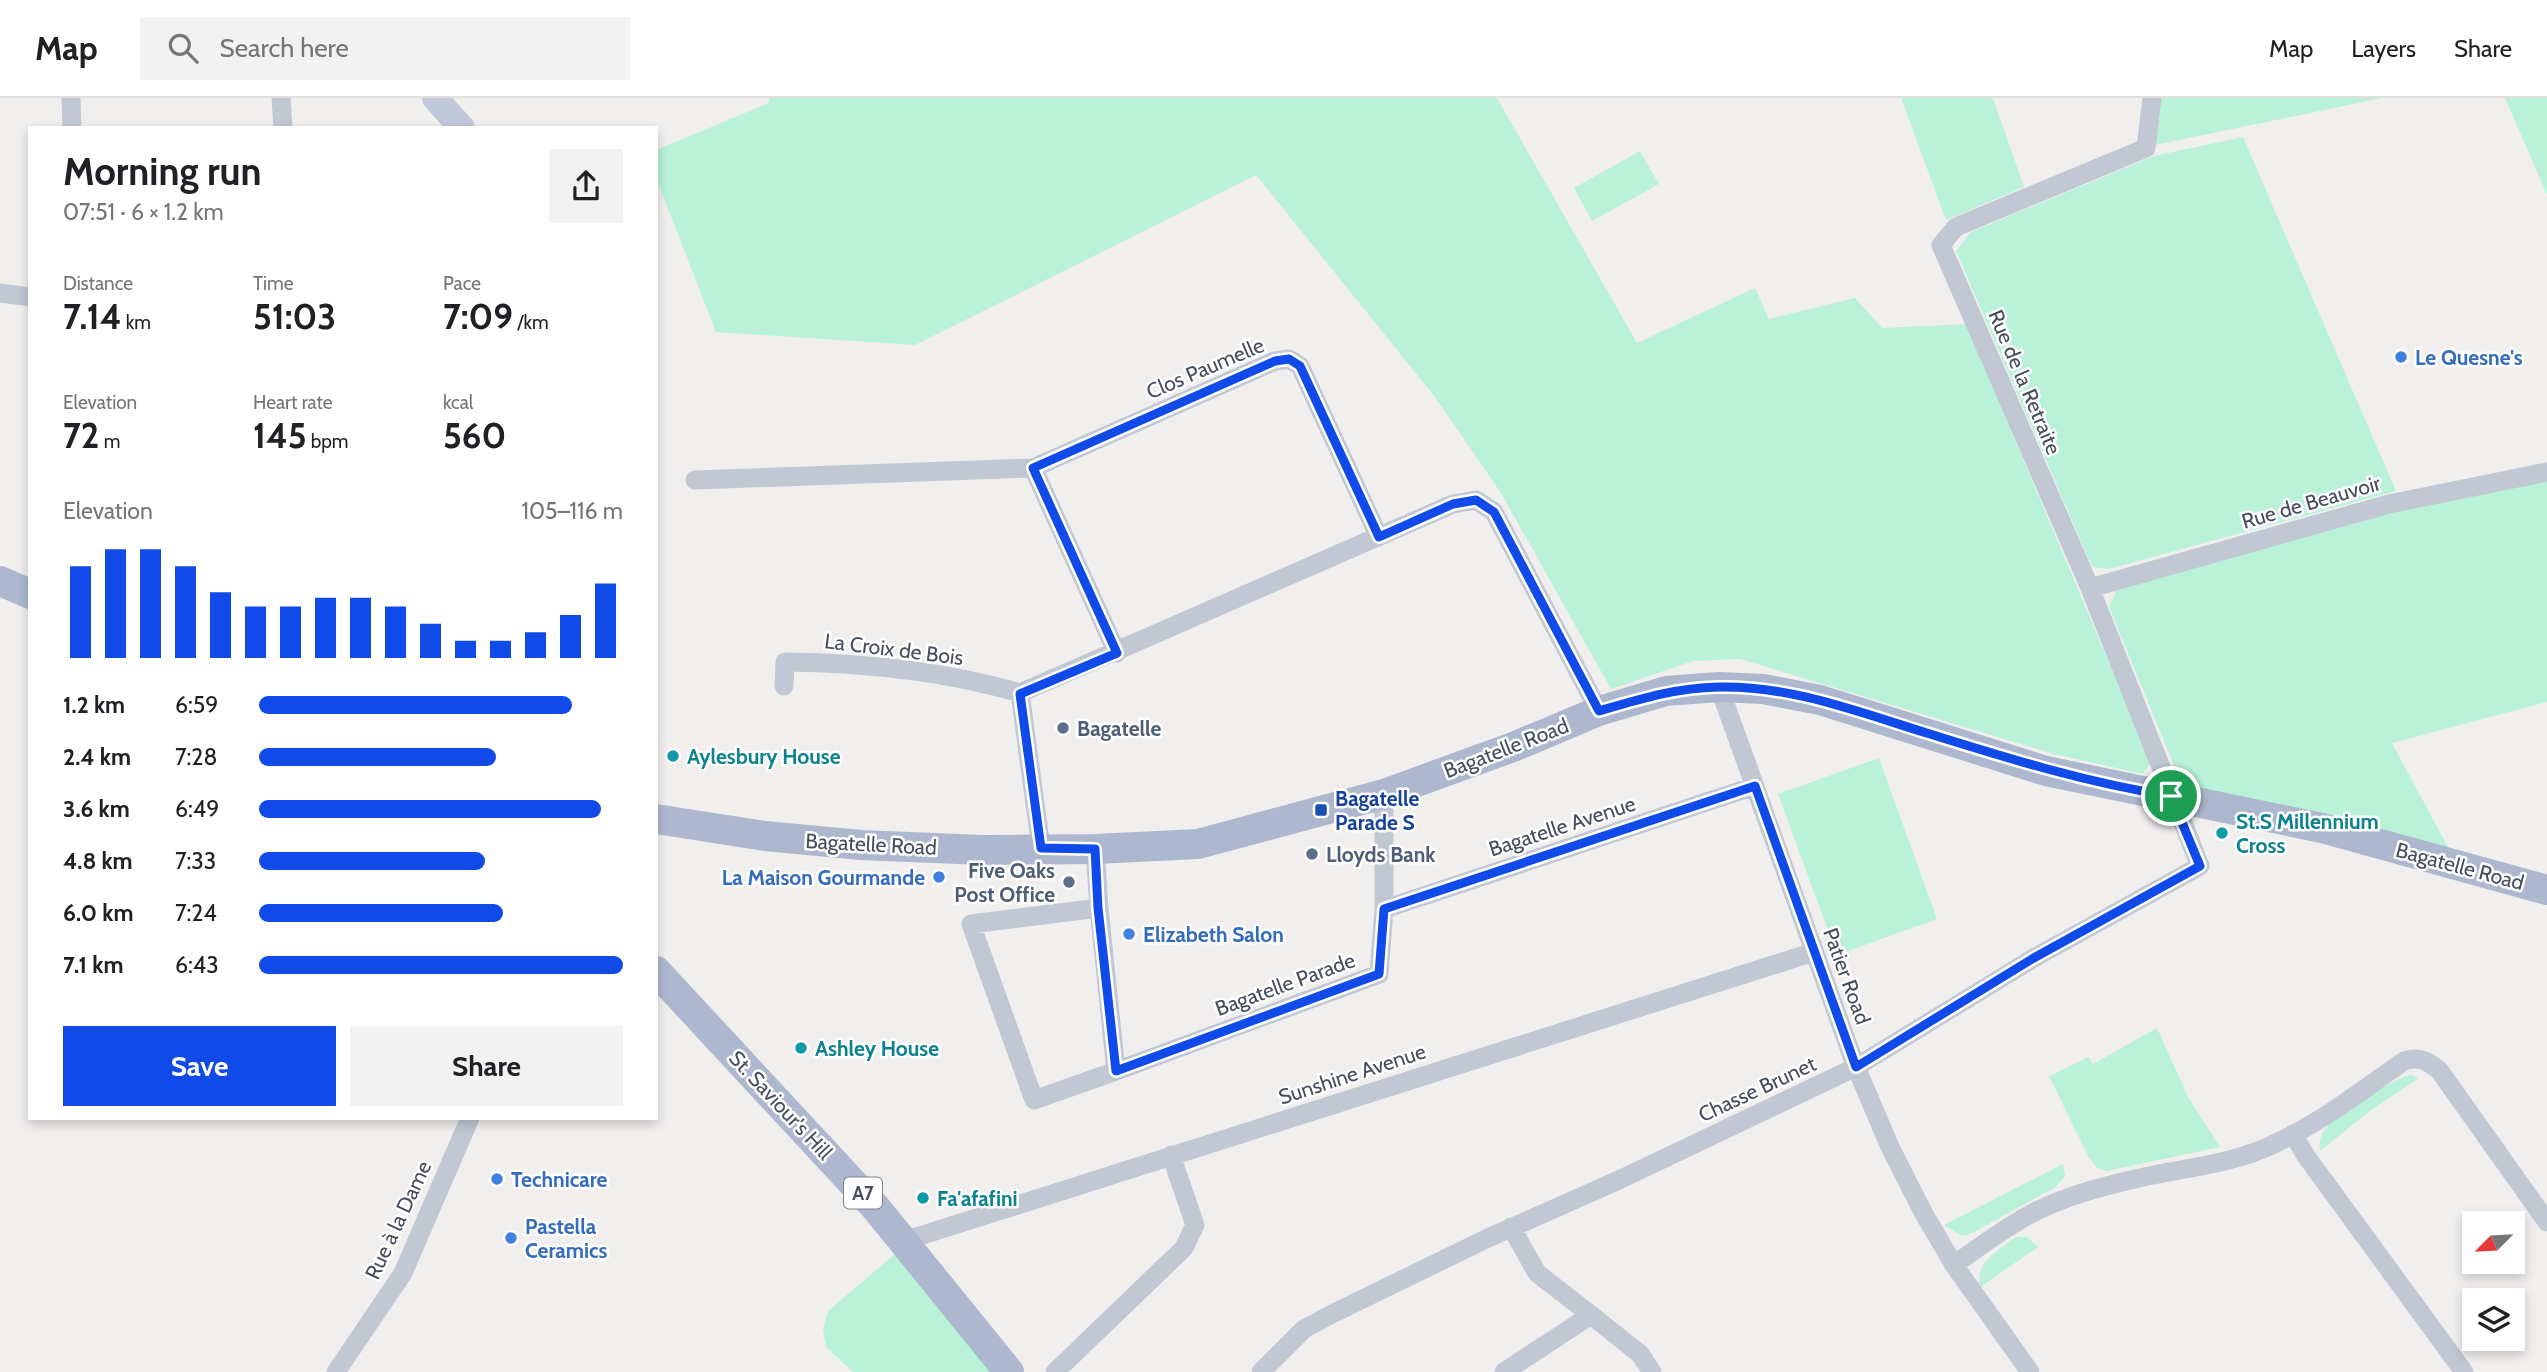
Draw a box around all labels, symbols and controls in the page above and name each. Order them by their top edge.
search box [140,17,630,80]
text: Map [35,28,98,68]
icon: search [164,29,202,67]
text: Search here [220,32,349,64]
text: Map [2269,34,2313,63]
text: Layers [2351,34,2416,63]
text: Share [2454,34,2512,63]
text: Morning run [63,148,262,195]
button: share [549,149,623,223]
text: 07:51 · 6 × 1.2 km [63,198,224,226]
text: Distance [63,272,133,295]
text: Time [253,272,293,295]
text: Pace [443,272,481,295]
text: 7.14 [63,295,121,338]
text: 51:03 [253,295,336,338]
text: 7:09 [443,295,513,338]
street label: Rue de la Retraite [1983,306,2067,458]
text: km [121,311,151,334]
text: /km [513,311,549,334]
street label: Clos Paumelle [1142,332,1268,404]
place label: Le Quesne's [2415,345,2523,370]
marker: Le Quesne's [2393,349,2409,365]
text: Elevation [63,391,137,414]
text: Heart rate [253,391,333,414]
text: kcal [443,391,473,414]
text: 72 [63,414,99,457]
text: 145 [253,414,306,457]
text: 560 [443,414,506,457]
text: m [99,430,120,453]
text: bpm [306,430,349,453]
street label: Rue de Beauvoir [2239,470,2384,534]
text: Elevation [63,497,153,525]
text: 105–116 m [521,497,623,525]
street label: La Croix de Bois [823,628,965,670]
text: 1.2 km [63,691,125,719]
text: 6:59 [175,691,218,719]
street label: Bagatelle Road [1440,713,1572,783]
place label: Bagatelle [1077,716,1161,741]
marker: Bagatelle [1055,720,1071,736]
text: 2.4 km [63,743,131,771]
text: 7:28 [175,743,217,771]
place label: Aylesbury House [687,744,841,769]
marker: Aylesbury House [665,748,681,764]
pin [2141,766,2201,826]
icon: arrive [2152,777,2190,815]
place label: Bagatelle Parade S [1335,786,1419,835]
street label: Bagatelle Avenue [1486,790,1639,861]
text: 3.6 km [63,795,130,823]
text: 6:49 [175,795,219,823]
marker: Bagatelle Parade S [1313,802,1329,818]
place label: St.S Millennium Cross [2236,809,2379,858]
marker: St.S Millennium Cross [2214,825,2230,841]
street label: Bagatelle Road [805,828,937,860]
street label: Bagatelle Road [2393,837,2527,895]
place label: Lloyds Bank [1326,842,1436,867]
marker: Lloyds Bank [1304,846,1320,862]
text: 4.8 km [63,847,133,875]
text: 7:33 [175,847,216,875]
place label: Five Oaks Post Office [954,858,1055,907]
place label: La Maison Gourmande [722,865,925,890]
marker: La Maison Gourmande [931,869,947,885]
marker: Five Oaks Post Office [1061,874,1077,890]
text: 6.0 km [63,899,133,927]
text: 7:24 [175,899,217,927]
place label: Elizabeth Salon [1143,922,1284,947]
street label: Patier Road [1818,924,1876,1028]
marker: Elizabeth Salon [1121,926,1137,942]
street label: Bagatelle Parade [1212,947,1358,1021]
text: 7.1 km [63,951,123,979]
text: 6:43 [175,951,219,979]
button: Save [63,1026,336,1106]
button: Share [350,1026,623,1106]
place label: Ashley House [815,1036,939,1061]
street label: Sunshine Avenue [1275,1038,1429,1110]
marker: Ashley House [793,1040,809,1056]
street label: St. Saviour's Hill [724,1045,838,1165]
street label: Chasse Brunet [1694,1051,1820,1127]
street label: Rue à la Dame [360,1157,436,1283]
place label: Technicare [511,1167,607,1192]
marker: Technicare [489,1171,505,1187]
road number: A7 [844,1177,882,1208]
place label: Fa'afafini [937,1186,1018,1211]
marker: Fa'afafini [915,1190,931,1206]
north arrow [2462,1211,2525,1274]
map controls [2462,1211,2525,1351]
place label: Pastella Ceramics [525,1214,607,1263]
marker: Pastella Ceramics [503,1230,519,1246]
button: layers [2462,1288,2525,1351]

